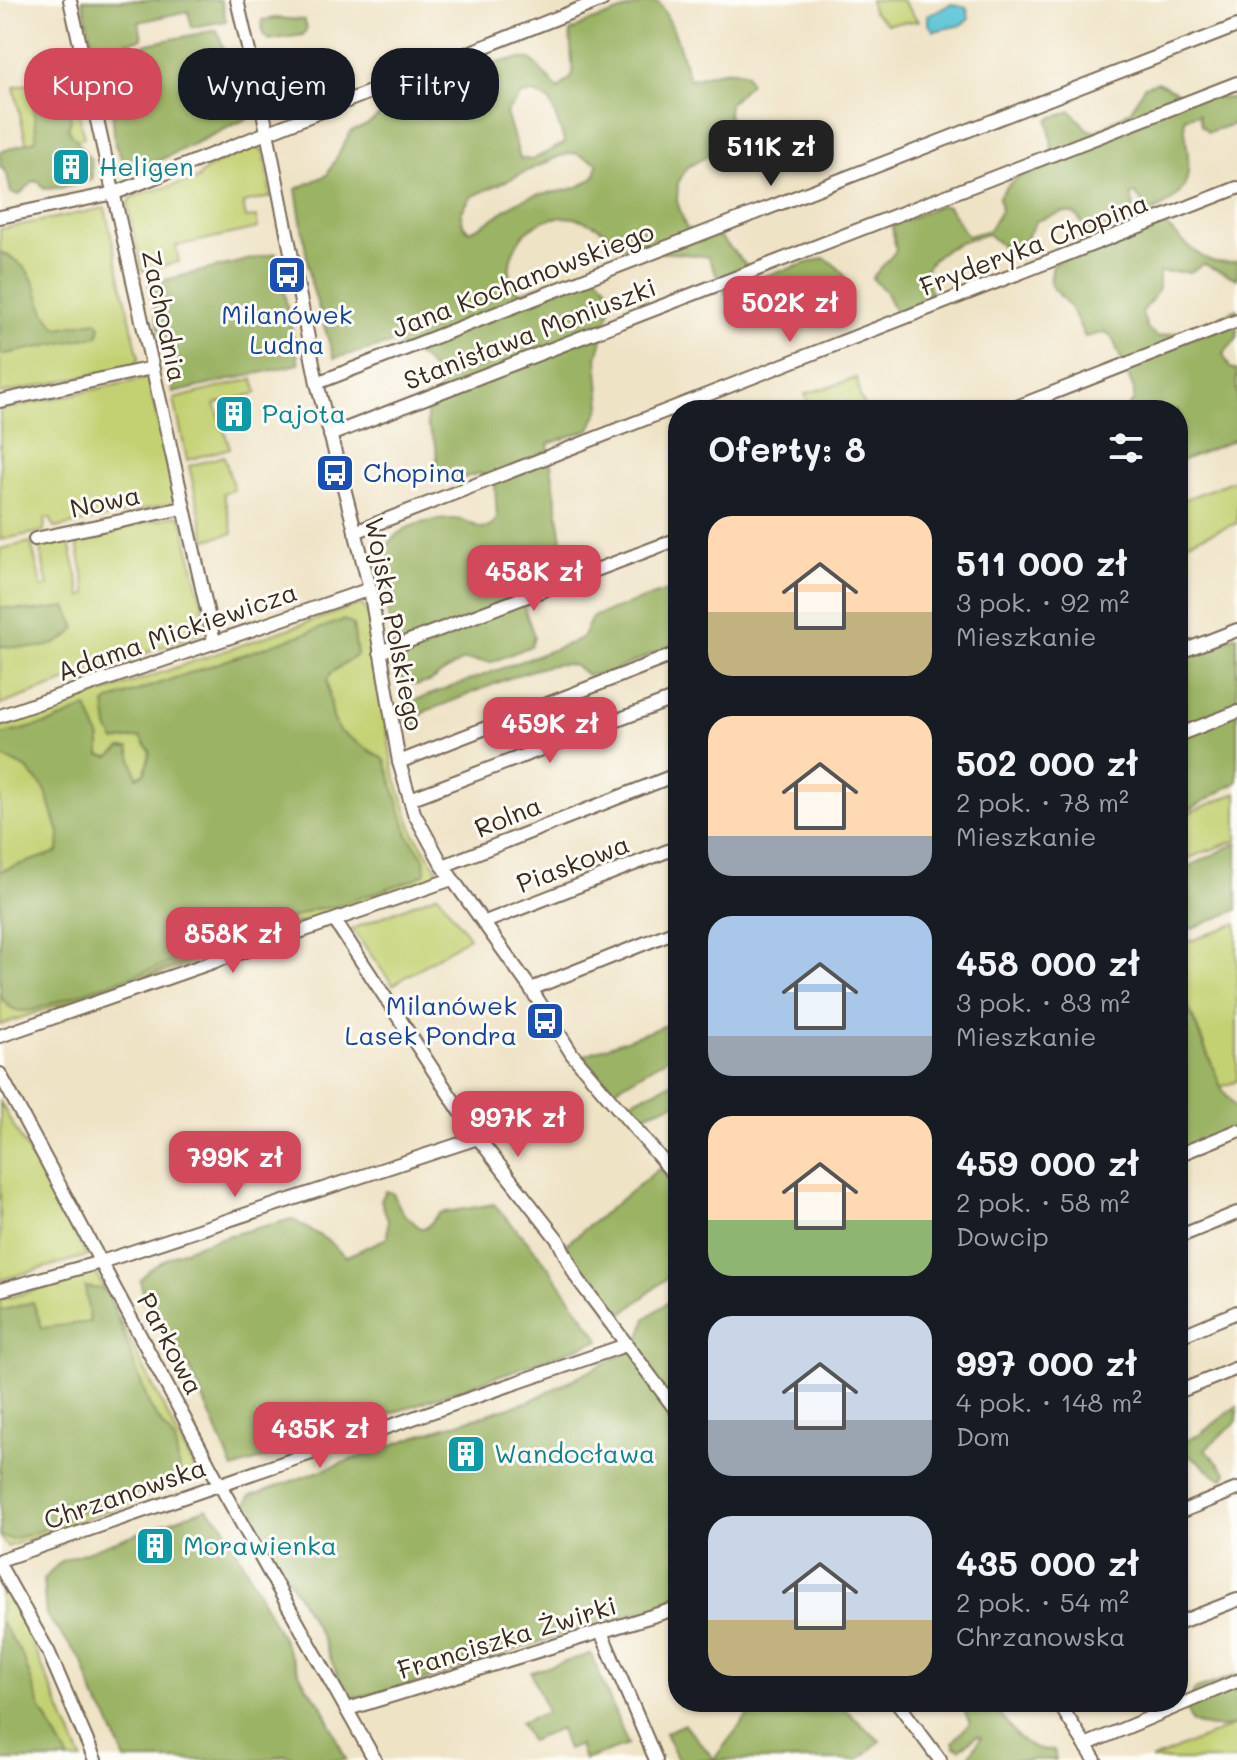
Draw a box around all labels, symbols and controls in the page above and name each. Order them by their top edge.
chip: Kupno [24,48,162,120]
chip: Wynajem [178,48,355,120]
chip: Filtry [371,48,499,120]
pin: 511K zł [697,120,845,188]
text: 511K zł [727,129,815,163]
building icon: Heligen [50,146,92,188]
place label: Heligen [99,149,194,183]
street label: Fryderyka Chopina [915,185,1153,303]
street label: Jana Kochanowskiego [387,213,658,345]
street label: Zachodnia [134,247,196,385]
bus stop icon: Milanówek Ludna [266,254,308,296]
street label: Stanisława Moniuszki [399,269,661,397]
pin: 502K zł [716,276,864,344]
text: 502K zł [742,285,838,319]
place label: Milanówek Ludna [221,297,353,361]
building icon: Pajota [213,393,255,435]
place label: Pajota [262,396,346,430]
text: Oferty: 8 [708,426,866,471]
icon: filters [1104,426,1148,470]
bus stop icon: Chopina [314,452,356,494]
place label: Chopina [363,455,466,489]
street label: Nowa [67,477,143,525]
street label: Wojska Polskiego [358,514,432,733]
text: 511 000 zł [956,540,1127,585]
pin: 458K zł [460,545,608,613]
icon: home [772,548,868,644]
text: 458K zł [485,554,583,588]
street label: Adama Mickiewicza [52,574,301,688]
text: 3 pok. · 92 m² [956,585,1129,619]
text: Mieszkanie [956,619,1096,653]
pin: 459K zł [476,697,624,765]
text: 459K zł [501,706,599,740]
text: 502 000 zł [956,740,1138,785]
icon: home [772,748,868,844]
text: 2 pok. · 78 m² [956,785,1129,819]
street label: Rolna [469,787,546,845]
text: Mieszkanie [956,819,1096,853]
street label: Piaskowa [511,826,634,900]
pin: 858K zł [159,907,307,975]
text: 858K zł [184,916,282,950]
text: 458 000 zł [956,940,1140,985]
icon: home [772,948,868,1044]
text: 3 pok. · 83 m² [956,985,1130,1019]
place label: Milanówek Lasek Pondra [345,988,517,1052]
bus stop icon: Milanówek Lasek Pondra [524,1000,566,1042]
text: Mieszkanie [956,1019,1096,1053]
pin: 997K zł [444,1091,592,1159]
text: 997K zł [470,1100,566,1134]
pin: 799K zł [161,1131,309,1199]
text: 799K zł [187,1140,283,1174]
text: 459 000 zł [956,1140,1139,1185]
icon: home [772,1148,868,1244]
text: 2 pok. · 58 m² [956,1185,1130,1219]
text: Dowcip [956,1219,1049,1253]
street label: Parkowa [130,1287,212,1400]
text: 997 000 zł [956,1340,1137,1385]
icon: home [772,1348,868,1444]
text: 4 pok. · 148 m² [956,1385,1142,1419]
pin: 435K zł [246,1402,394,1470]
text: 435K zł [271,1411,369,1445]
text: Dom [956,1419,1010,1453]
building icon: Wandocława [445,1433,487,1475]
place label: Wandocława [494,1436,655,1470]
street label: Chrzanowska [39,1449,210,1537]
building icon: Morawienka [134,1525,176,1567]
place label: Morawienka [183,1528,337,1562]
text: 435 000 zł [956,1540,1139,1585]
icon: home [772,1548,868,1644]
text: 2 pok. · 54 m² [956,1585,1129,1619]
street label: Franciszka Żwirki [393,1588,620,1687]
text: Chrzanowska [956,1619,1126,1653]

